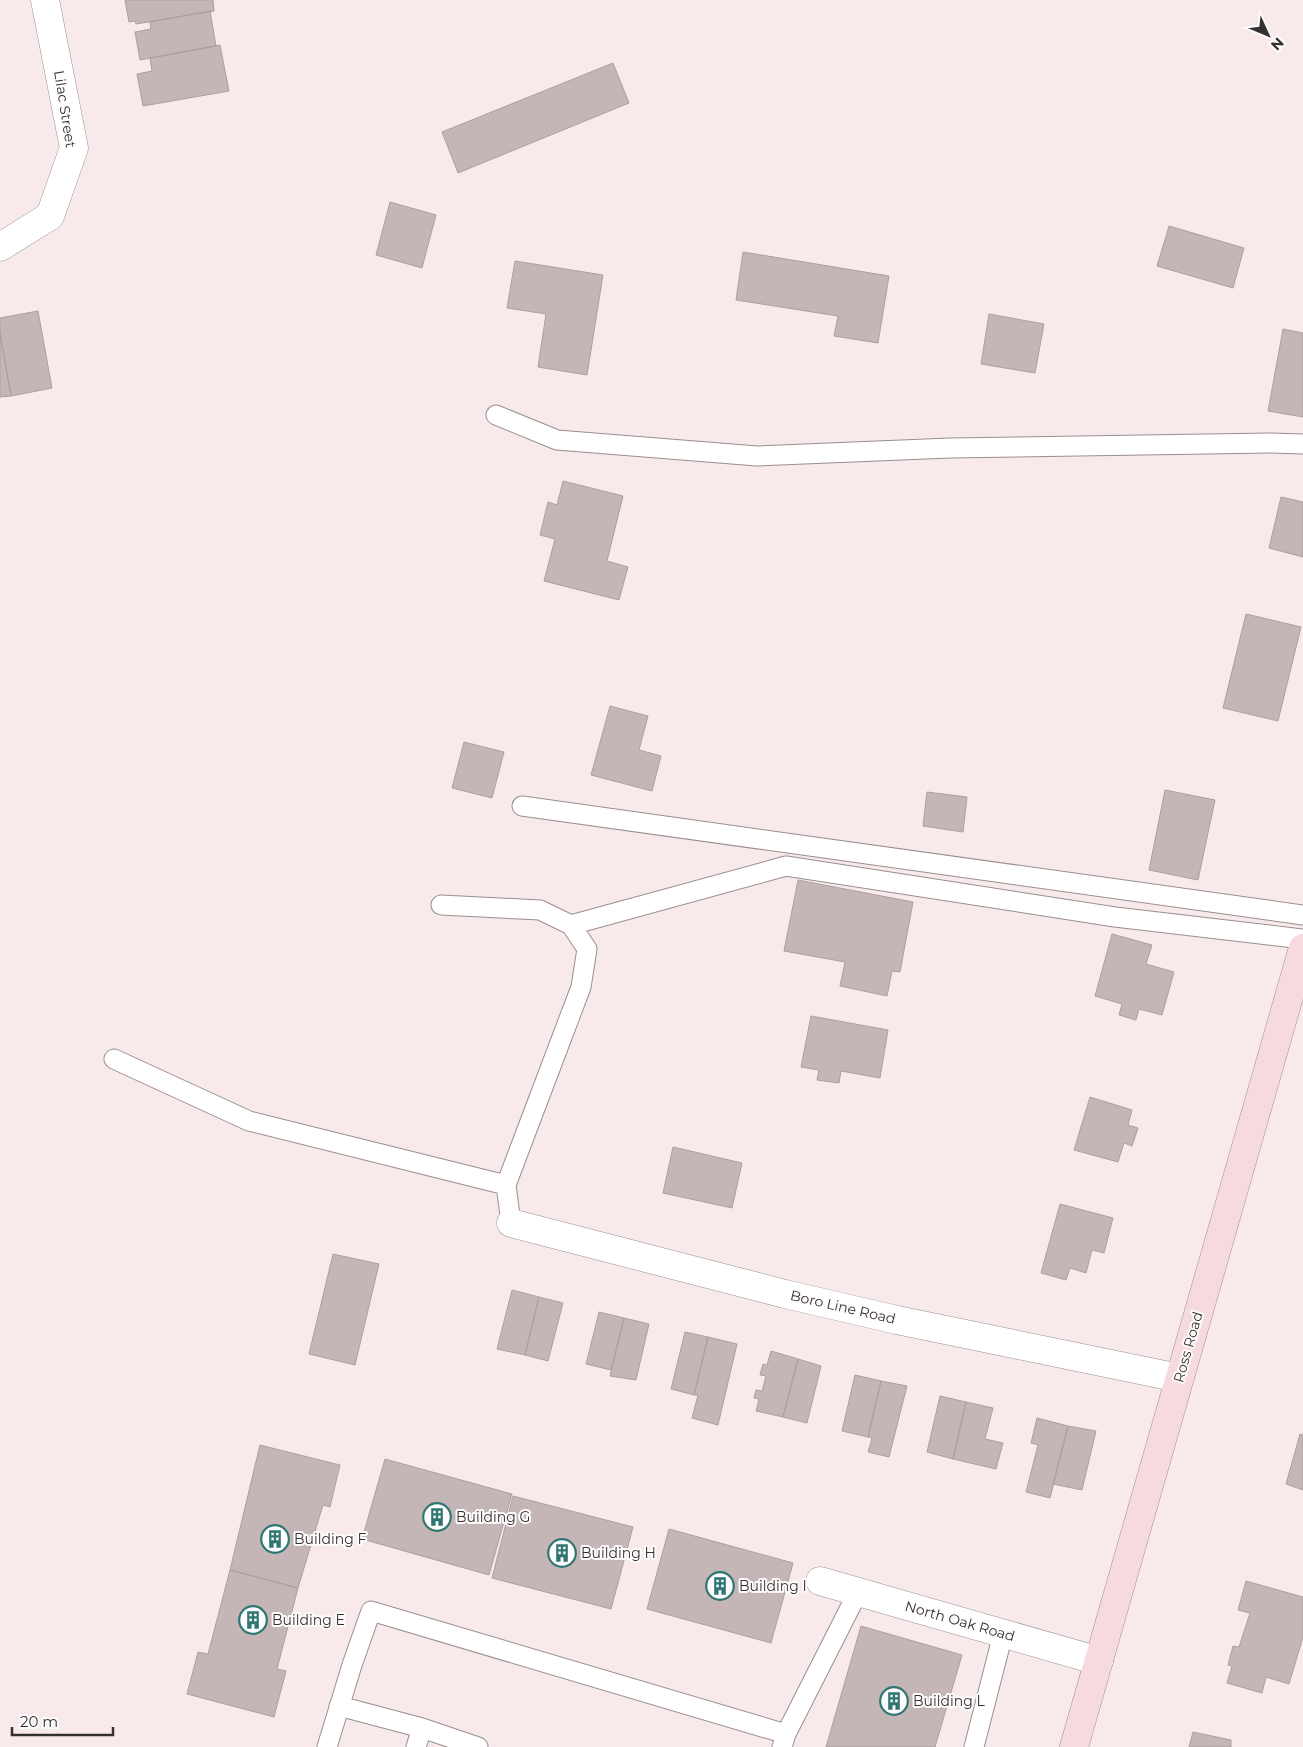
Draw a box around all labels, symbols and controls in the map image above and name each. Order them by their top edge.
north arrow [1243,10,1293,60]
text: N [1267,34,1288,54]
street label: Lilac Street [50,69,80,149]
street label: Boro Line Road [789,1286,897,1328]
street label: Ross Road [1169,1310,1207,1384]
building icon: Building G [422,1502,452,1532]
place label: Building G [456,1508,530,1526]
building icon: Building F [260,1524,290,1554]
place label: Building F [294,1530,366,1548]
building icon: Building H [547,1538,577,1568]
place label: Building H [581,1544,656,1562]
building icon: Building I [705,1571,735,1601]
place label: Building I [739,1577,807,1595]
street label: North Oak Road [903,1597,1017,1645]
building icon: Building E [238,1605,268,1635]
place label: Building E [272,1611,345,1629]
building icon: Building L [879,1686,909,1716]
place label: Building L [913,1692,985,1710]
scale bar [12,1704,114,1736]
text: 20 m [20,1712,58,1731]

